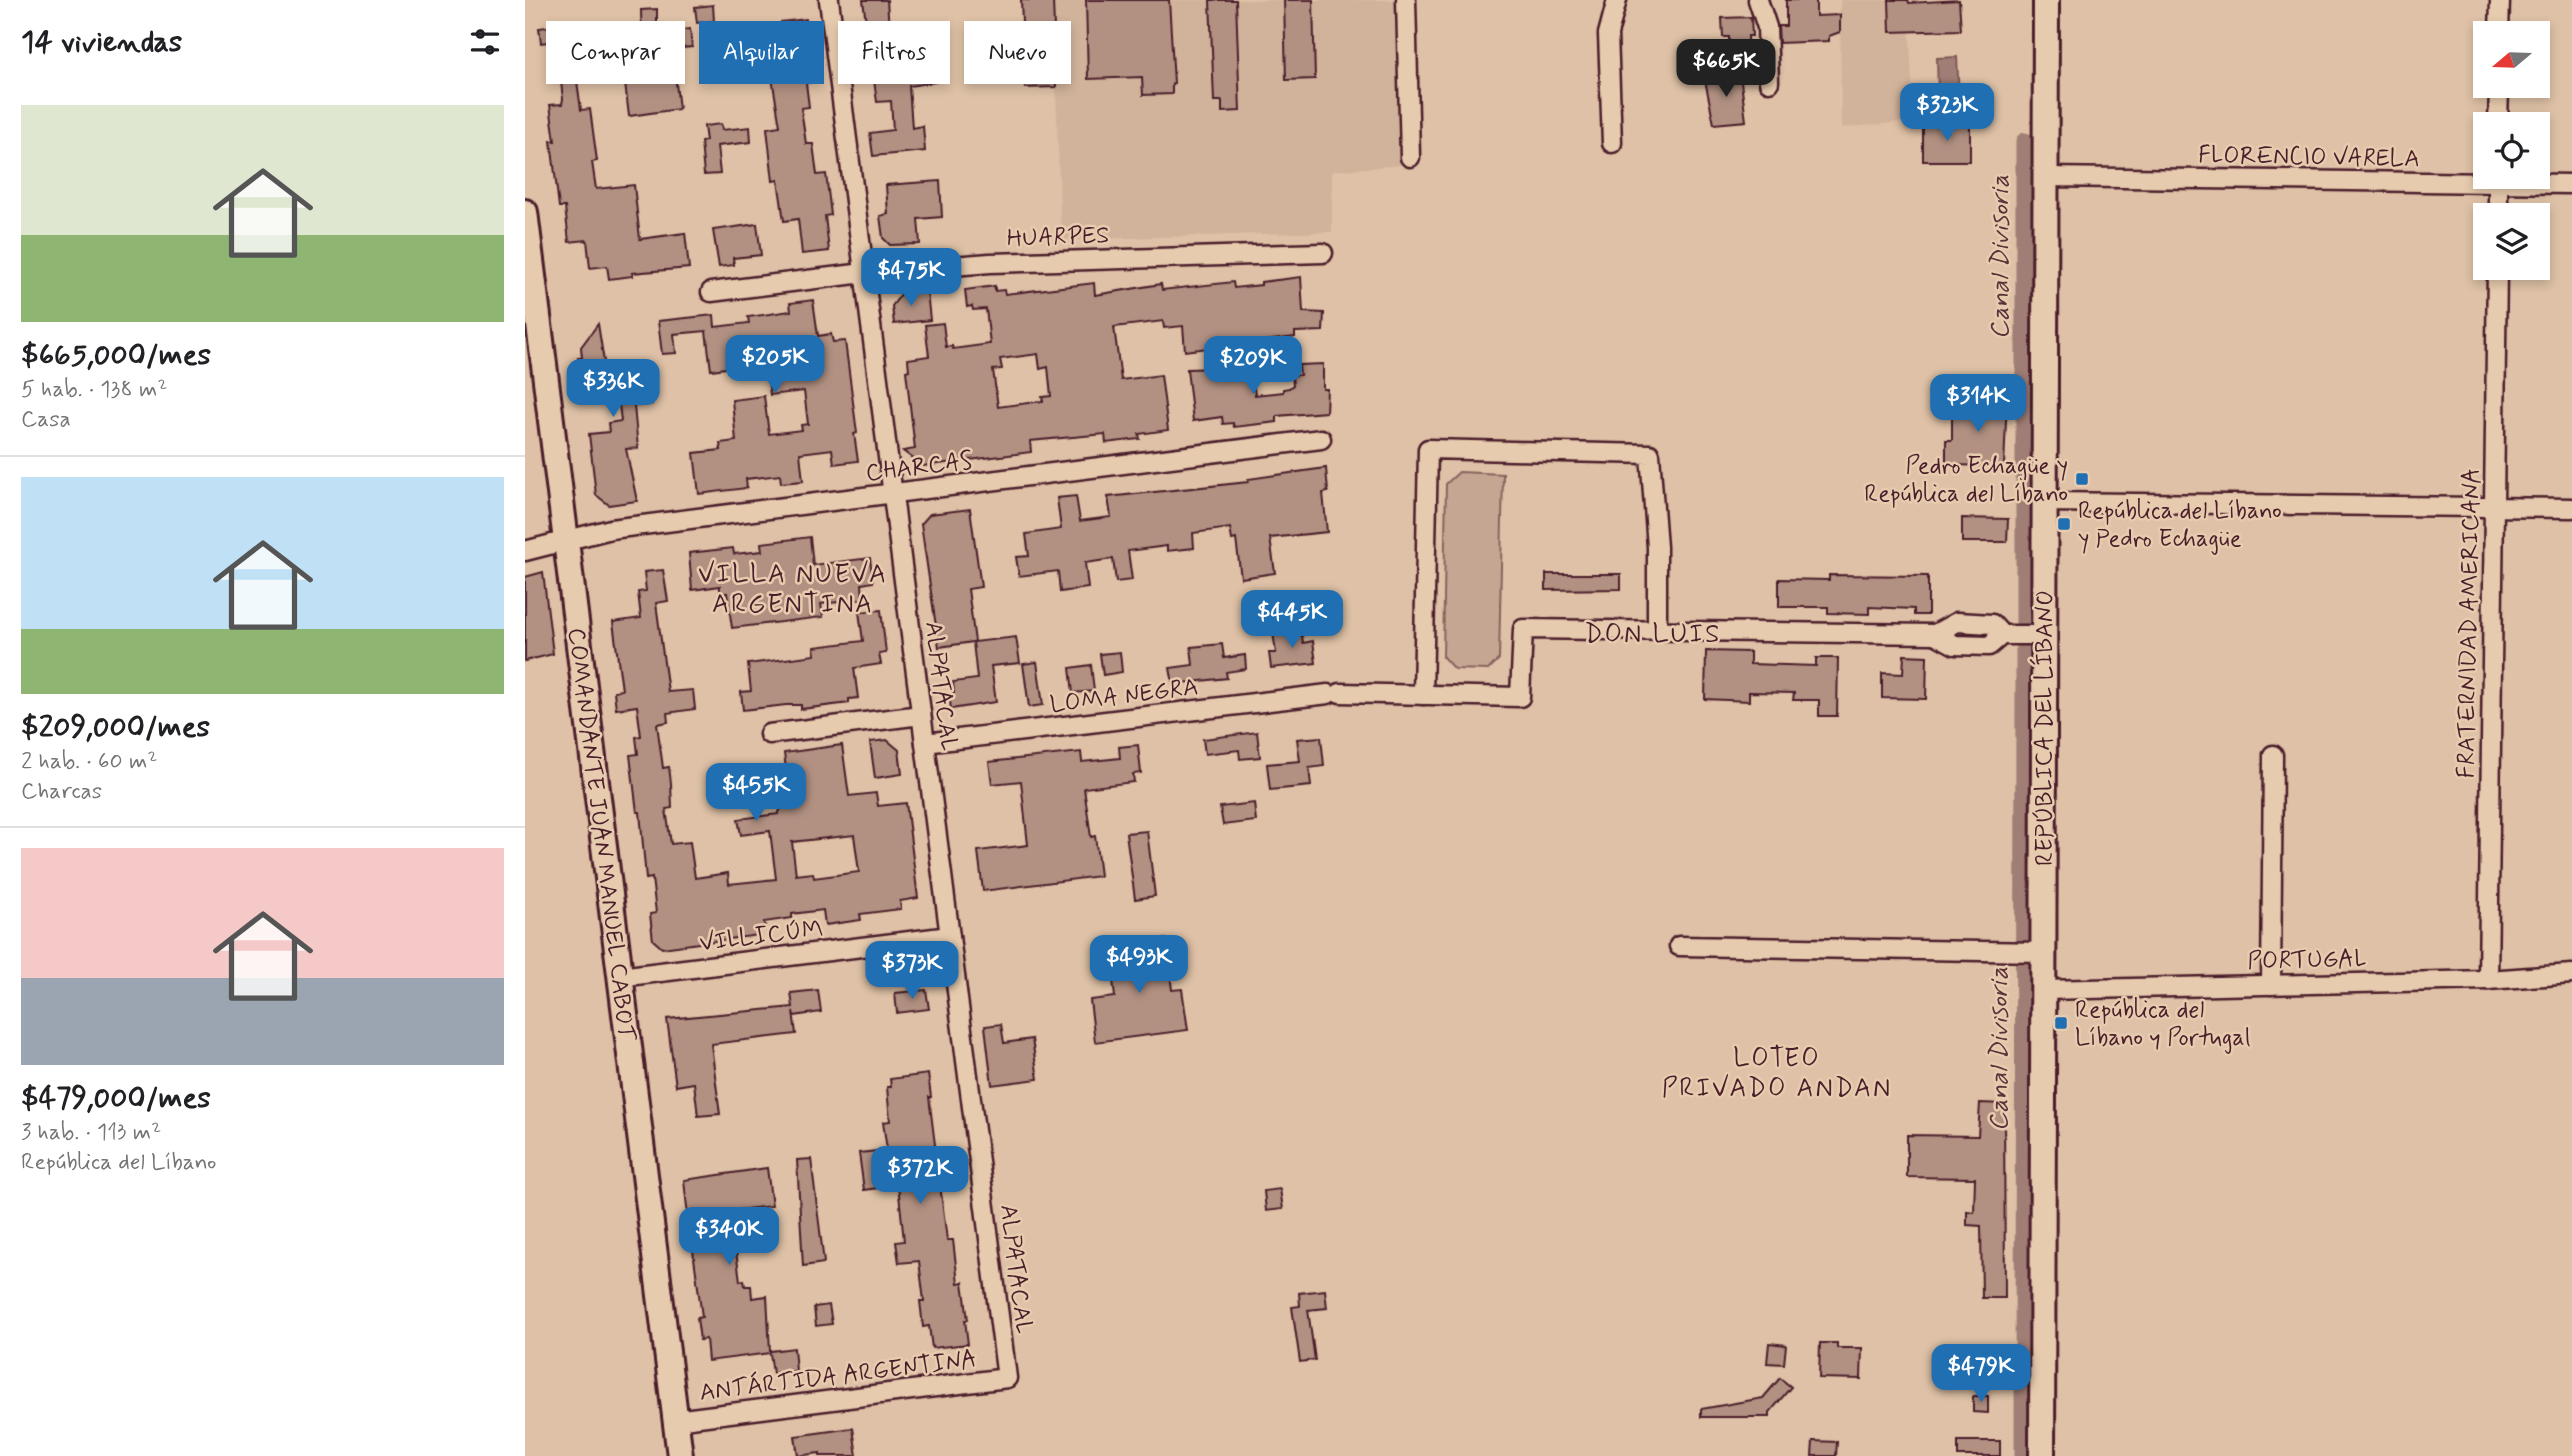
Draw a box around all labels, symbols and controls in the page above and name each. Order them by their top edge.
chip: Comprar [546,21,685,84]
chip: Alquilar [699,21,824,84]
chip: Filtros [838,21,950,84]
chip: Nuevo [964,21,1071,84]
north arrow [2473,21,2550,98]
map controls [2473,21,2550,280]
text: 14 viviendas [21,23,182,62]
icon: filters [466,23,504,61]
pin: $665K [1677,40,1775,99]
text: $665K [1692,47,1760,77]
pin: $323K [1898,83,1996,143]
text: $323K [1916,91,1978,121]
button: locate [2473,112,2550,189]
street label: FLORENCIO VARELA [2198,140,2420,175]
icon: home [200,150,326,276]
water label: Canal Divisoria [1984,175,2018,339]
button: layers [2473,203,2550,280]
street label: HUARPES [1006,220,1110,255]
pin: $475K [862,248,960,308]
text: $475K [877,256,945,286]
text: $665,000/mes [21,336,211,375]
pin: $205K [726,336,824,395]
pin: $209K [1204,336,1302,396]
text: $205K [742,343,808,373]
text: $209K [1220,344,1286,374]
pin: $336K [564,360,662,419]
text: $336K [583,367,643,397]
pin: $314K [1929,374,2027,434]
text: 5 hab. · 138 m² [21,375,167,405]
text: $314K [1946,382,2010,412]
text: Casa [21,405,71,435]
street label: CHARCAS [864,446,974,489]
place label: Pedro Echagüe y República del Líbano [1864,451,2068,510]
street label: FRATERNIDAD AMERICANA [2451,467,2488,779]
marker: Pedro Echagüe y República del Líbano [2074,471,2090,487]
place label: República del Líbano y Pedro Echagüe [2078,496,2282,555]
marker: República del Líbano y Pedro Echagüe [2056,516,2072,532]
icon: home [200,522,326,648]
district label: VILLA NUEVA ARGENTINA [698,558,888,622]
pin: $445K [1243,590,1341,650]
street label: REPÚBLICA DEL LÍBANO [2029,590,2061,866]
text: $445K [1257,598,1327,628]
district label: DON LUIS [1585,618,1721,652]
street label: ALPATACAL [917,620,964,753]
street label: COMANDANTE JUAN MANUEL CABOT [560,626,641,1043]
street label: LOMA NEGRA [1048,672,1200,721]
text: $209,000/mes [21,708,210,747]
text: 2 hab. · 60 m² [21,747,157,777]
pin: $455K [707,764,805,823]
text: $455K [722,771,790,801]
text: Charcas [21,777,102,807]
icon: home [200,893,326,1019]
street label: VILLICÚM [698,914,825,959]
pin: $493K [1090,936,1188,995]
pin: $373K [863,942,961,1001]
text: $493K [1106,943,1172,973]
street label: PORTUGAL [2247,944,2367,977]
text: $373K [881,949,943,979]
water label: Canal Divisoria [1983,967,2017,1131]
place label: República del Líbano y Portugal [2075,995,2251,1054]
marker: República del Líbano y Portugal [2053,1015,2069,1031]
district label: LOTEO PRIVADO ANDAN [1662,1042,1892,1106]
text: $479,000/mes [21,1079,211,1118]
text: 3 hab. · 113 m² [21,1118,161,1148]
pin: $372K [871,1146,969,1206]
text: República del Líbano [21,1148,216,1178]
text: $372K [887,1154,953,1184]
street label: ALPATACAL [992,1203,1039,1336]
pin: $340K [680,1208,778,1267]
text: $340K [695,1215,763,1245]
street label: ANTÁRTIDA ARGENTINA [698,1343,979,1409]
pin: $479K [1932,1344,2030,1404]
text: $479K [1948,1352,2014,1382]

